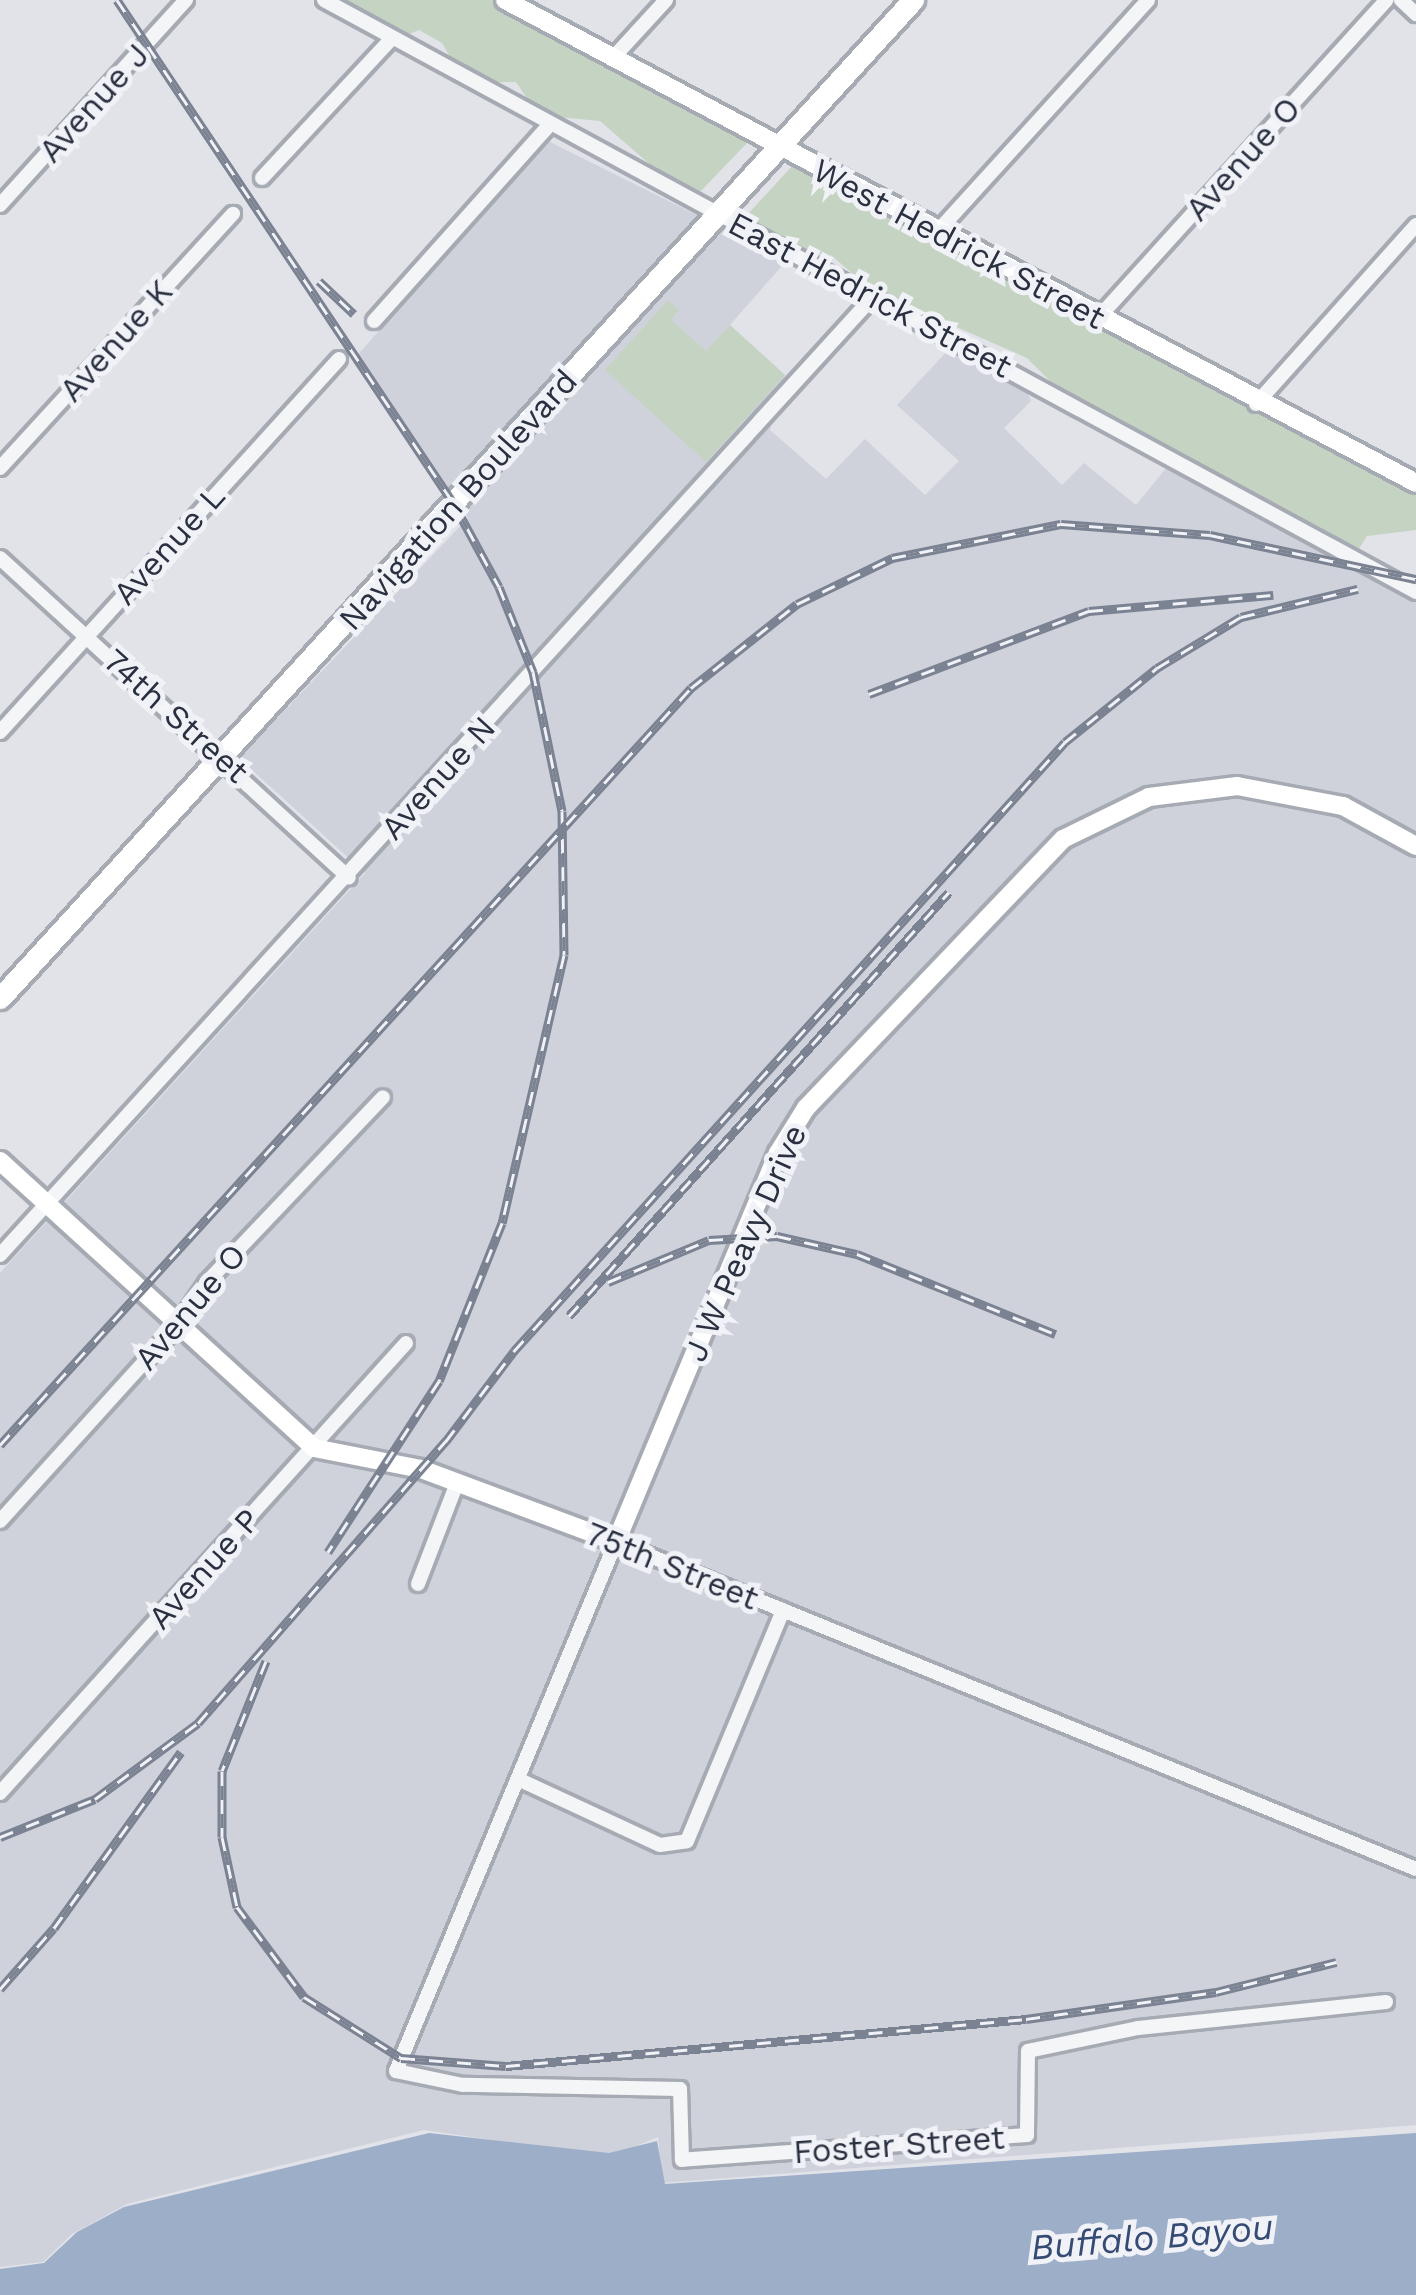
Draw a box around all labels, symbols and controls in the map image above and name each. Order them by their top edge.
street label: Avenue J [30,35,158,171]
street label: Avenue O [1177,89,1309,229]
street label: West Hedrick Street [806,150,1112,338]
street label: East Hedrick Street [721,203,1019,387]
street label: Avenue K [51,272,181,410]
street label: Navigation Boulevard [330,361,586,639]
street label: Avenue L [105,477,233,613]
street label: 74th Street [95,641,257,791]
street label: Avenue N [372,708,504,848]
street label: J W Peavy Drive [675,1117,815,1369]
street label: Avenue O [126,1236,254,1378]
street label: Avenue P [140,1501,268,1637]
street label: 75th Street [580,1513,764,1619]
street label: Foster Street [792,2118,1006,2172]
water label: Buffalo Bayou [1029,2206,1275,2270]

